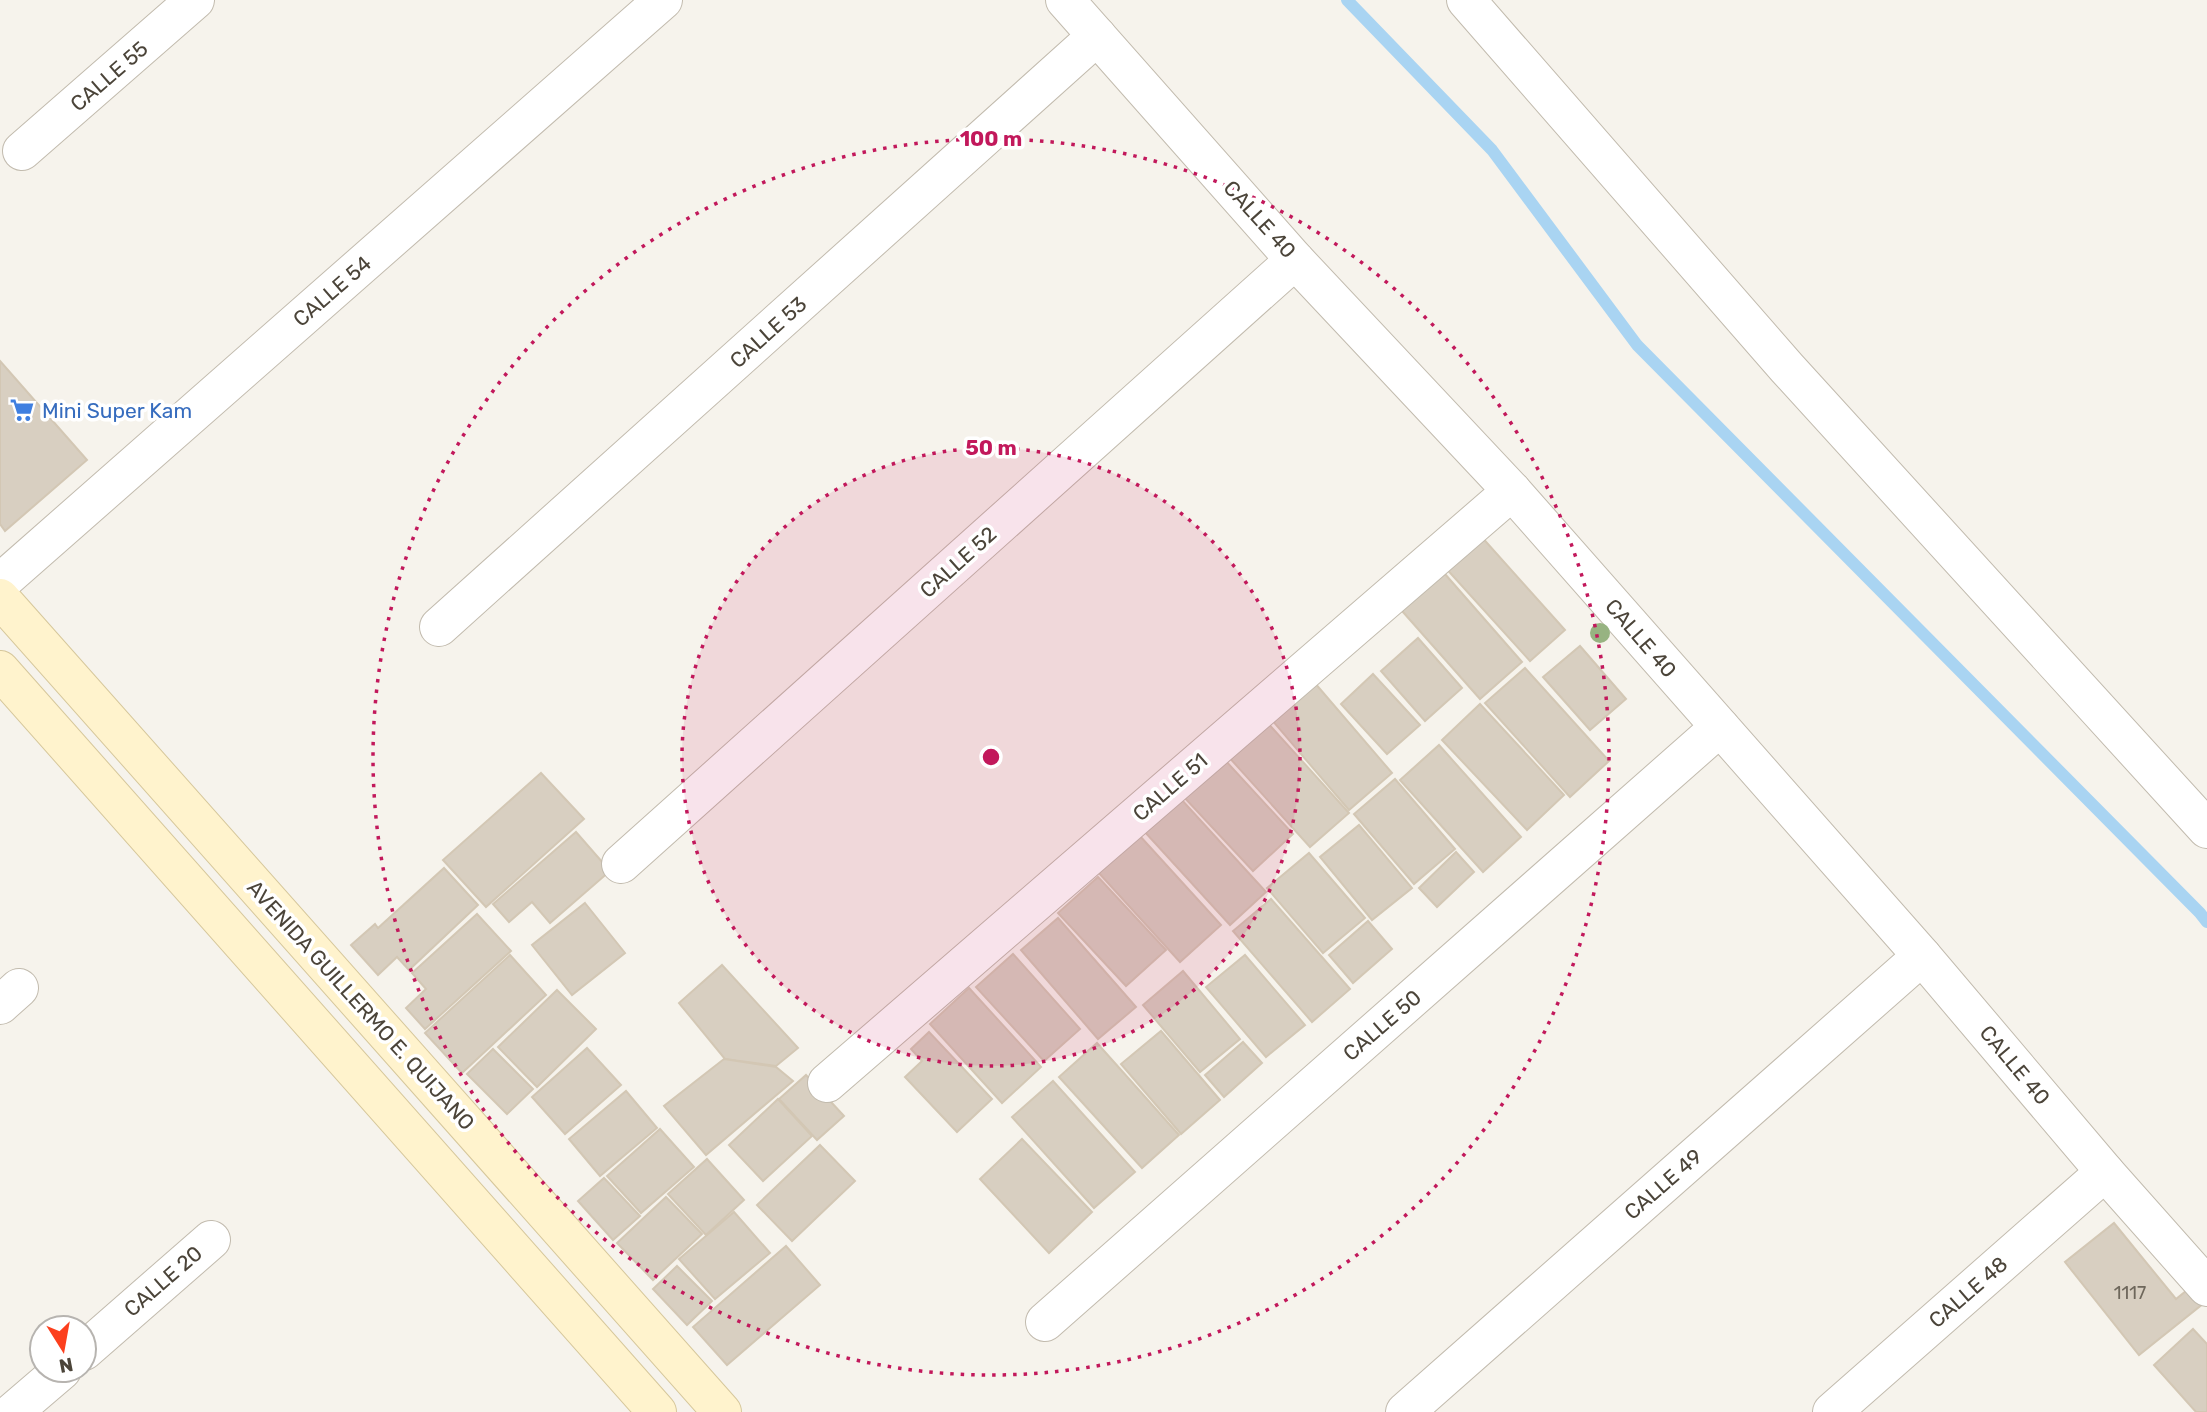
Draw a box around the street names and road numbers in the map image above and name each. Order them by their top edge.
street label: CALLE 55 [65,36,153,116]
street label: CALLE 40 [1219,175,1301,263]
street label: CALLE 54 [288,250,376,332]
street label: CALLE 53 [725,291,811,373]
street label: CALLE 52 [915,521,1001,603]
street label: CALLE 40 [1600,594,1682,682]
street label: CALLE 51 [1128,748,1212,826]
street label: AVENIDA GUILLERMO E. QUIJANO [242,875,480,1135]
street label: CALLE 50 [1338,984,1426,1066]
street label: CALLE 40 [1975,1020,2055,1110]
street label: CALLE 49 [1619,1143,1707,1225]
street label: CALLE 20 [119,1240,207,1322]
street label: CALLE 48 [1924,1251,2012,1333]

